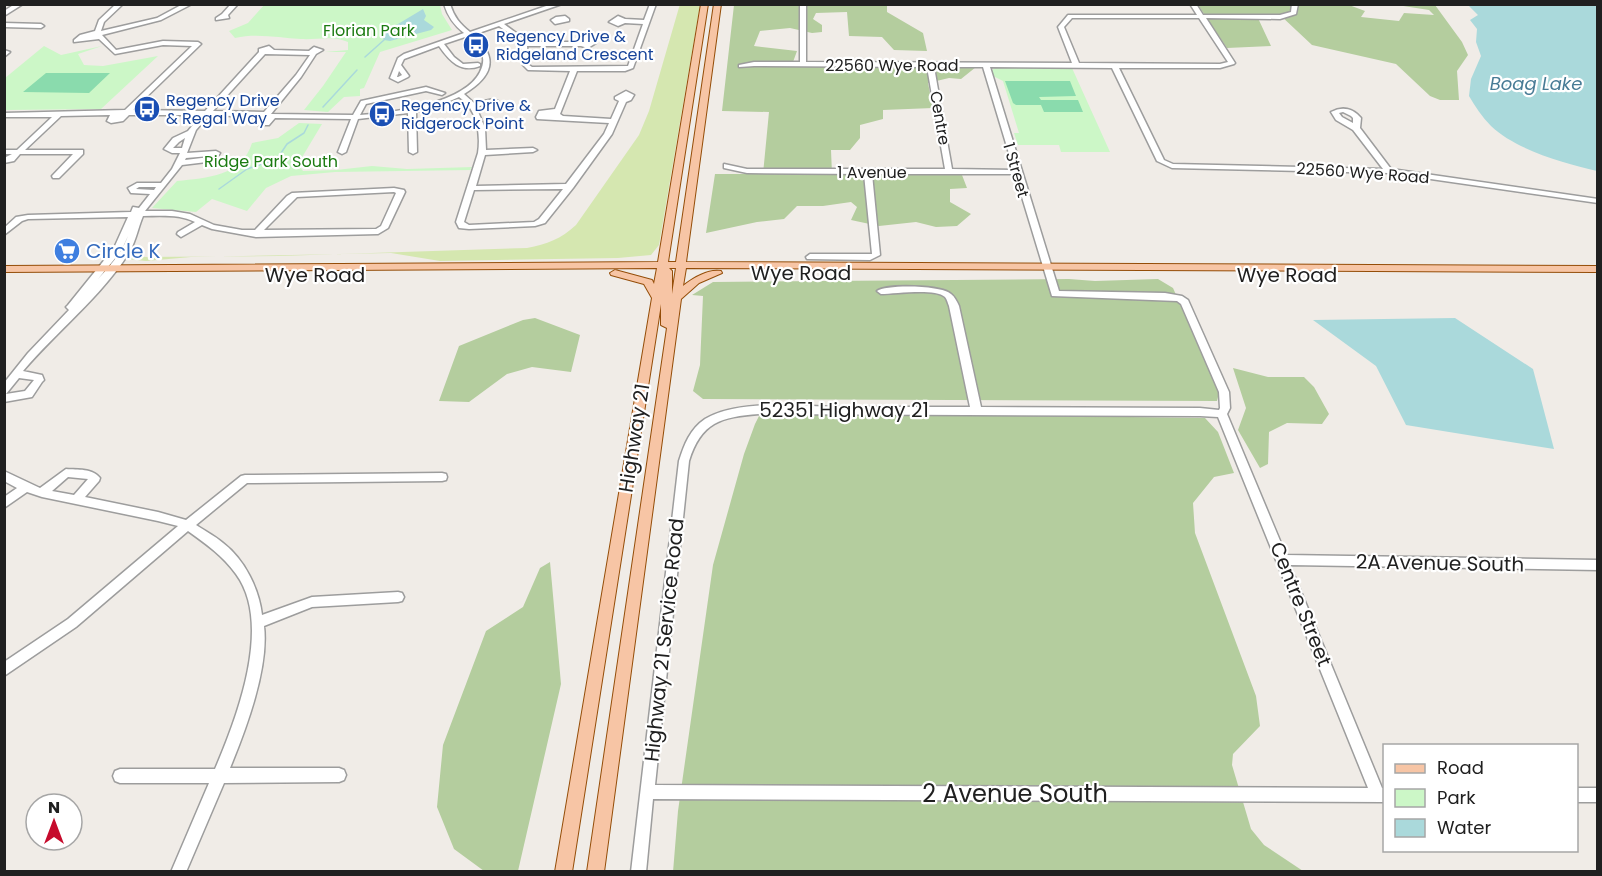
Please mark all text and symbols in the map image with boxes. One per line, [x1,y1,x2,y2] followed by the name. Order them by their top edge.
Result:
[323,19,416,42] park label: Florian Park
[496,25,654,66] place label: Regency Drive & Ridgeland Crescent
[461,30,491,60] bus stop icon: Regency Drive & Ridgeland Crescent
[825,54,959,77] street label: 22560 Wye Road
[1490,71,1582,96] water label: Boag Lake
[166,89,280,130] place label: Regency Drive & Regal Way
[924,89,956,147] street label: Centre
[132,94,162,124] bus stop icon: Regency Drive & Regal Way
[401,94,531,135] place label: Regency Drive & Ridgerock Point
[367,99,397,129] bus stop icon: Regency Drive & Ridgerock Point
[997,140,1035,200] street label: 1 Street
[204,150,338,173] park label: Ridge Park South
[1296,157,1430,189] street label: 22560 Wye Road
[837,161,907,184] street label: 1 Avenue
[52,236,82,266] supermarket icon: Circle K
[86,237,161,265] place label: Circle K
[751,259,851,287] street label: Wye Road
[265,261,365,289] street label: Wye Road
[1237,261,1337,289] street label: Wye Road
[612,382,656,494] street label: Highway 21
[759,396,929,424] street label: 52351 Highway 21
[637,517,691,763] street label: Highway 21 Service Road
[1263,538,1339,670] street label: Centre Street
[1356,548,1524,578] street label: 2A Avenue South
[1383,744,1578,852] legend
[1437,755,1484,780] text: Road
[922,777,1108,810] street label: 2 Avenue South
[1437,785,1476,810] text: Park
[24,792,84,852] north arrow
[48,796,60,819] text: N
[1437,815,1491,840] text: Water

